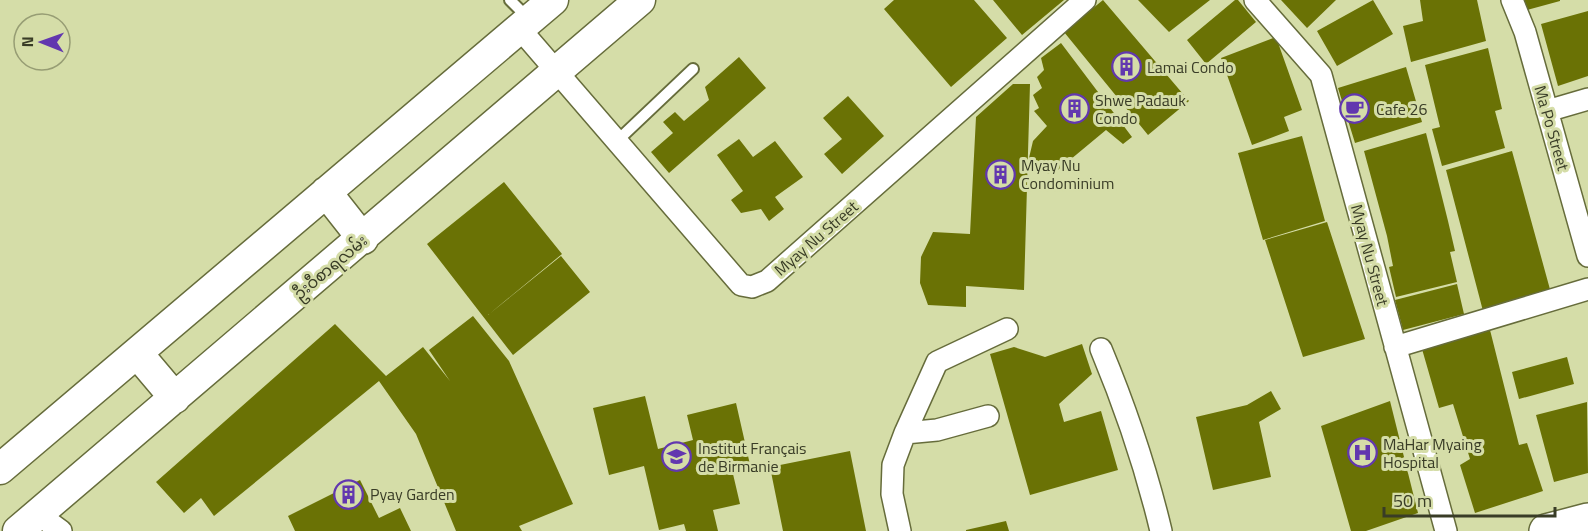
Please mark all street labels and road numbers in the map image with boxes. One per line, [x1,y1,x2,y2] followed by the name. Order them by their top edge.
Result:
[1528,83,1576,174] street label: Ma Po Street
[769,194,864,281] street label: Myay Nu Street
[1345,202,1395,309] street label: Myay Nu Street
[288,229,374,307] street label: ဦးဝီစာရလမ်း

